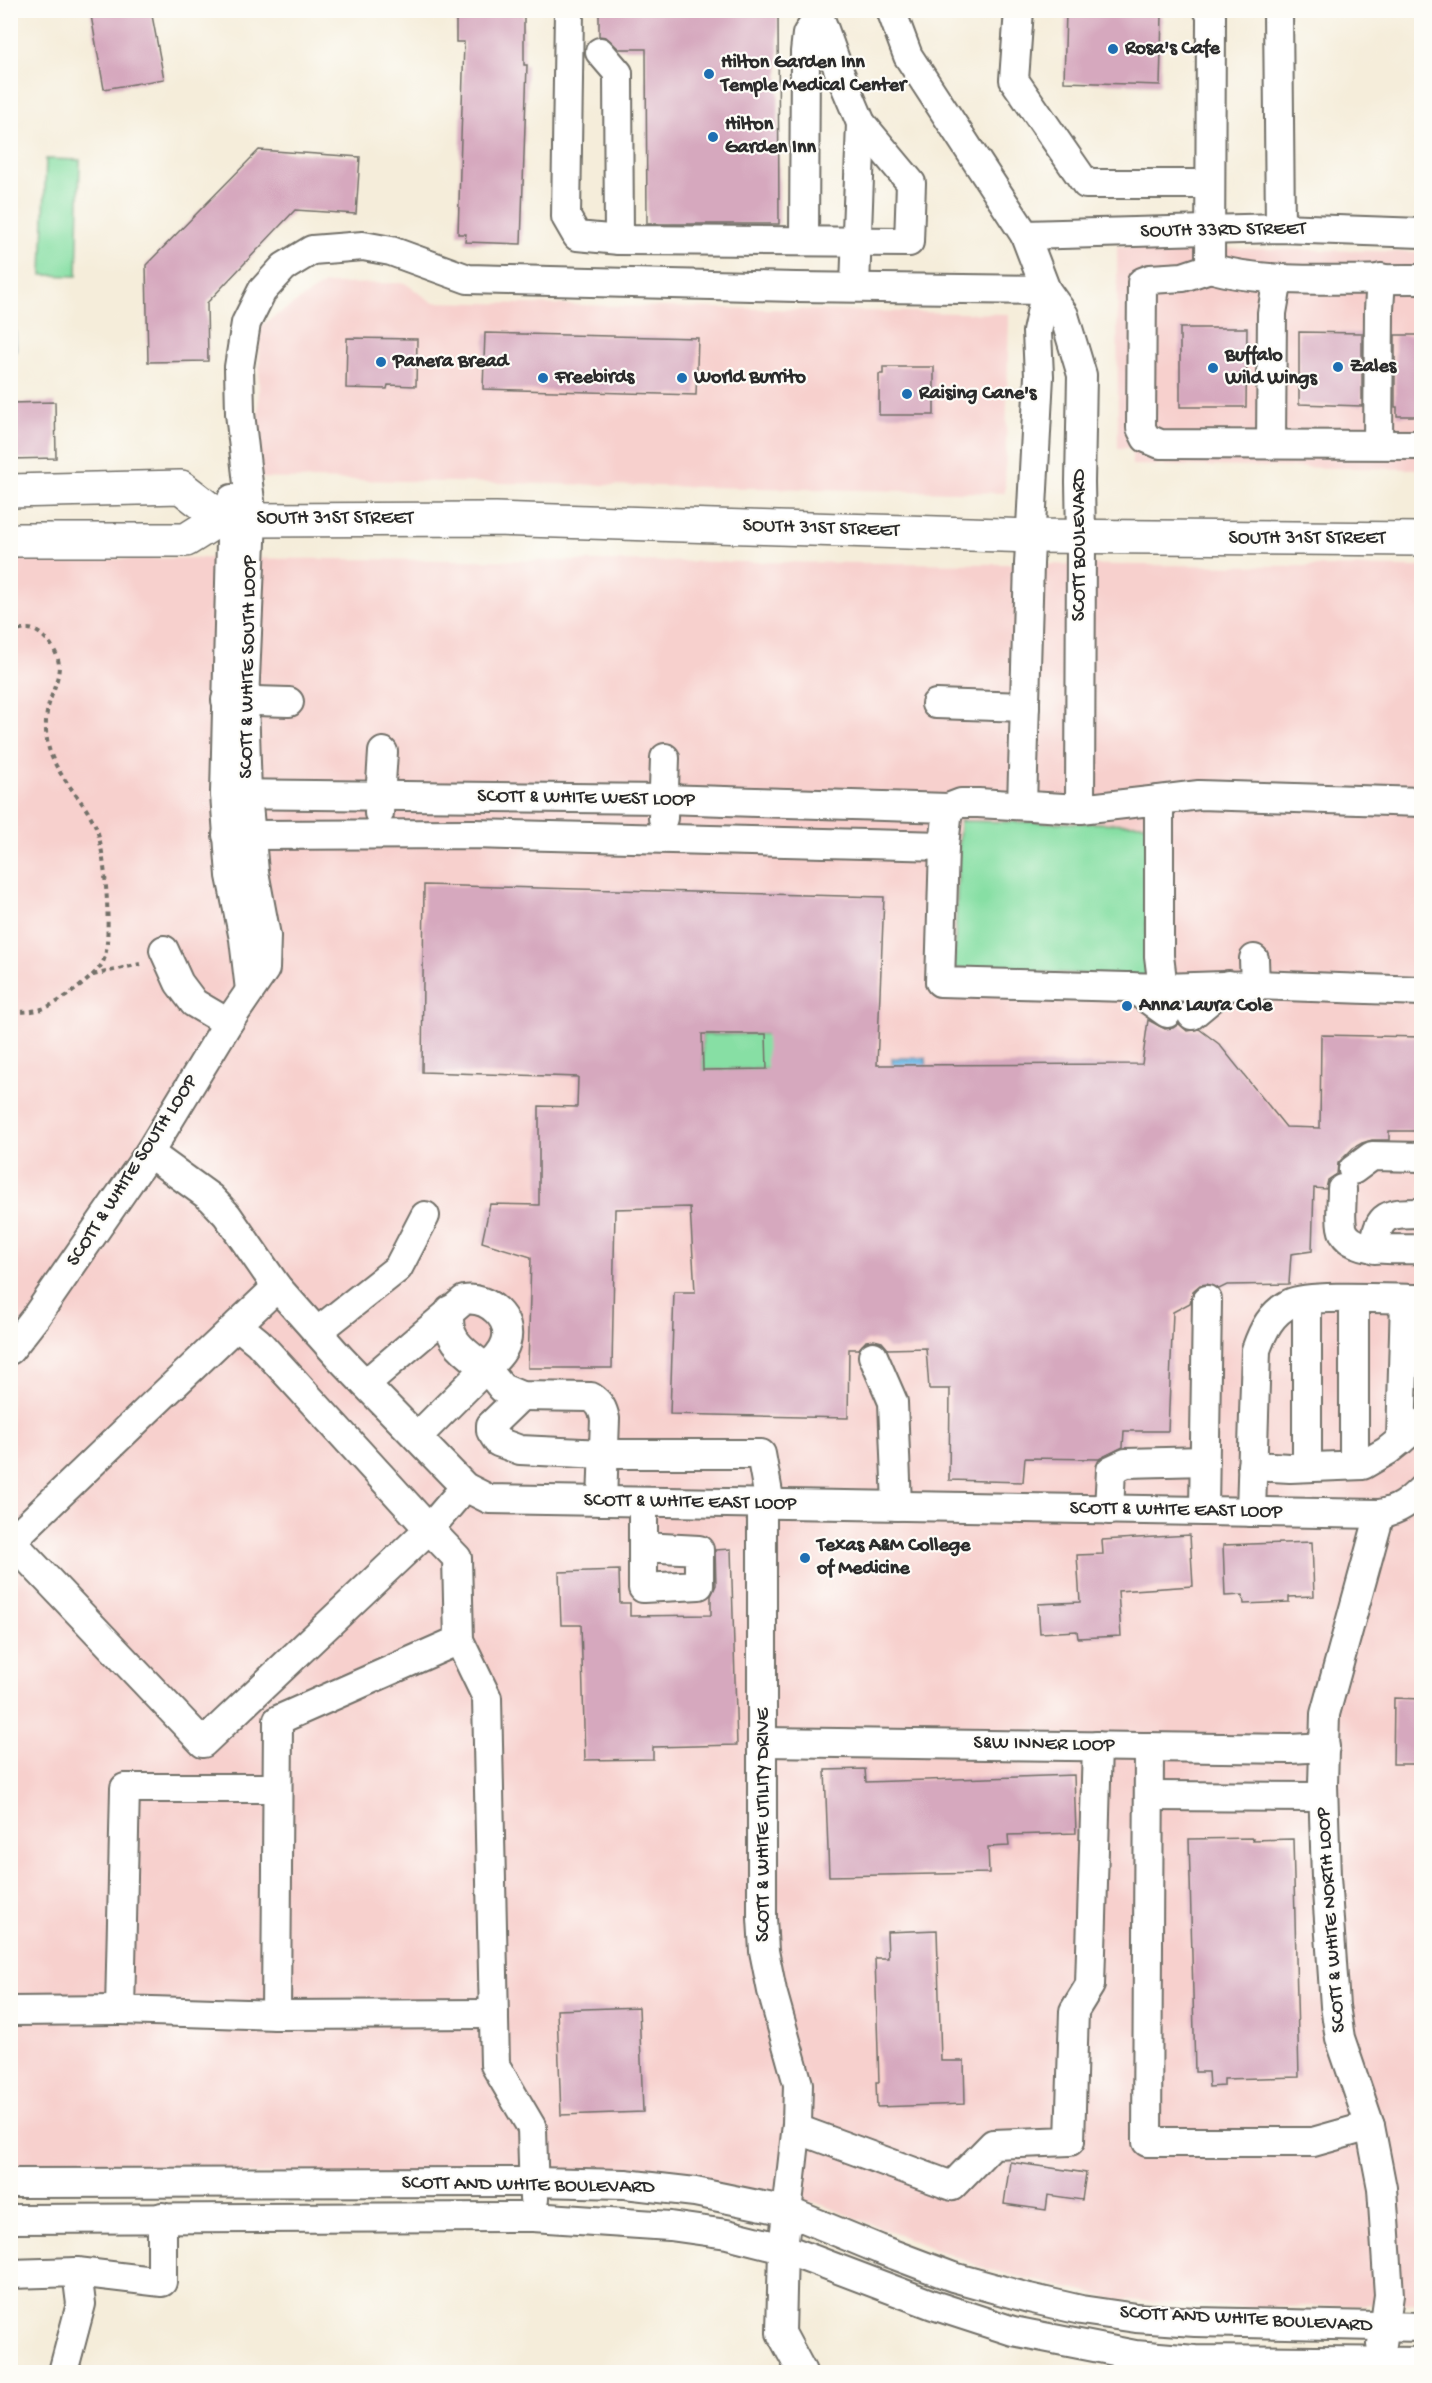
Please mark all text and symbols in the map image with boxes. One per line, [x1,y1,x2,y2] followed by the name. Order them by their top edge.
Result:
[1124,38,1221,61] place label: Rosa's Cafe
[1106,42,1120,56] marker: Rosa's Cafe
[719,52,908,98] place label: Hilton Garden Inn Temple Medical Center
[702,67,716,81] marker: Hilton Garden Inn Temple Medical Center
[725,114,816,160] place label: Hilton Garden Inn
[706,130,720,144] marker: Hilton Garden Inn
[1140,218,1307,244] street label: SOUTH 33RD STREET
[1224,345,1318,391] place label: Buffalo Wild Wings
[392,351,511,374] place label: Panera Bread
[374,355,388,369] marker: Panera Bread
[1350,356,1398,379] place label: Zales
[1331,360,1345,374] marker: Zales
[1206,361,1220,375] marker: Buffalo Wild Wings
[554,367,636,390] place label: Freebirds
[693,367,807,390] place label: World Burrito
[536,371,550,385] marker: Freebirds
[675,371,689,385] marker: World Burrito
[918,383,1038,406] place label: Raising Cane's
[900,387,914,401] marker: Raising Cane's
[1069,468,1092,621] street label: SCOTT BOULEVARD
[257,508,415,531] street label: SOUTH 31ST STREET
[742,515,901,543] street label: SOUTH 31ST STREET
[1229,528,1387,551] street label: SOUTH 31ST STREET
[236,554,262,779] street label: SCOTT & WHITE SOUTH LOOP
[477,786,696,812] street label: SCOTT & WHITE WEST LOOP
[1138,995,1273,1018] place label: Anna Laura Cole
[1120,999,1134,1013] marker: Anna Laura Cole
[62,1070,204,1271] street label: SCOTT & WHITE SOUTH LOOP
[583,1490,798,1516] street label: SCOTT & WHITE EAST LOOP
[1069,1498,1284,1524] street label: SCOTT & WHITE EAST LOOP
[815,1535,971,1581] place label: Texas A&M College of Medicine
[798,1551,812,1565] marker: Texas A&M College of Medicine
[753,1706,776,1942] street label: SCOTT & WHITE UTILITY DRIVE
[973,1732,1116,1758] street label: S&W INNER LOOP
[1313,1805,1351,2034] street label: SCOTT & WHITE NORTH LOOP
[401,2172,656,2200] street label: SCOTT AND WHITE BOULEVARD
[1119,2302,1374,2338] street label: SCOTT AND WHITE BOULEVARD

